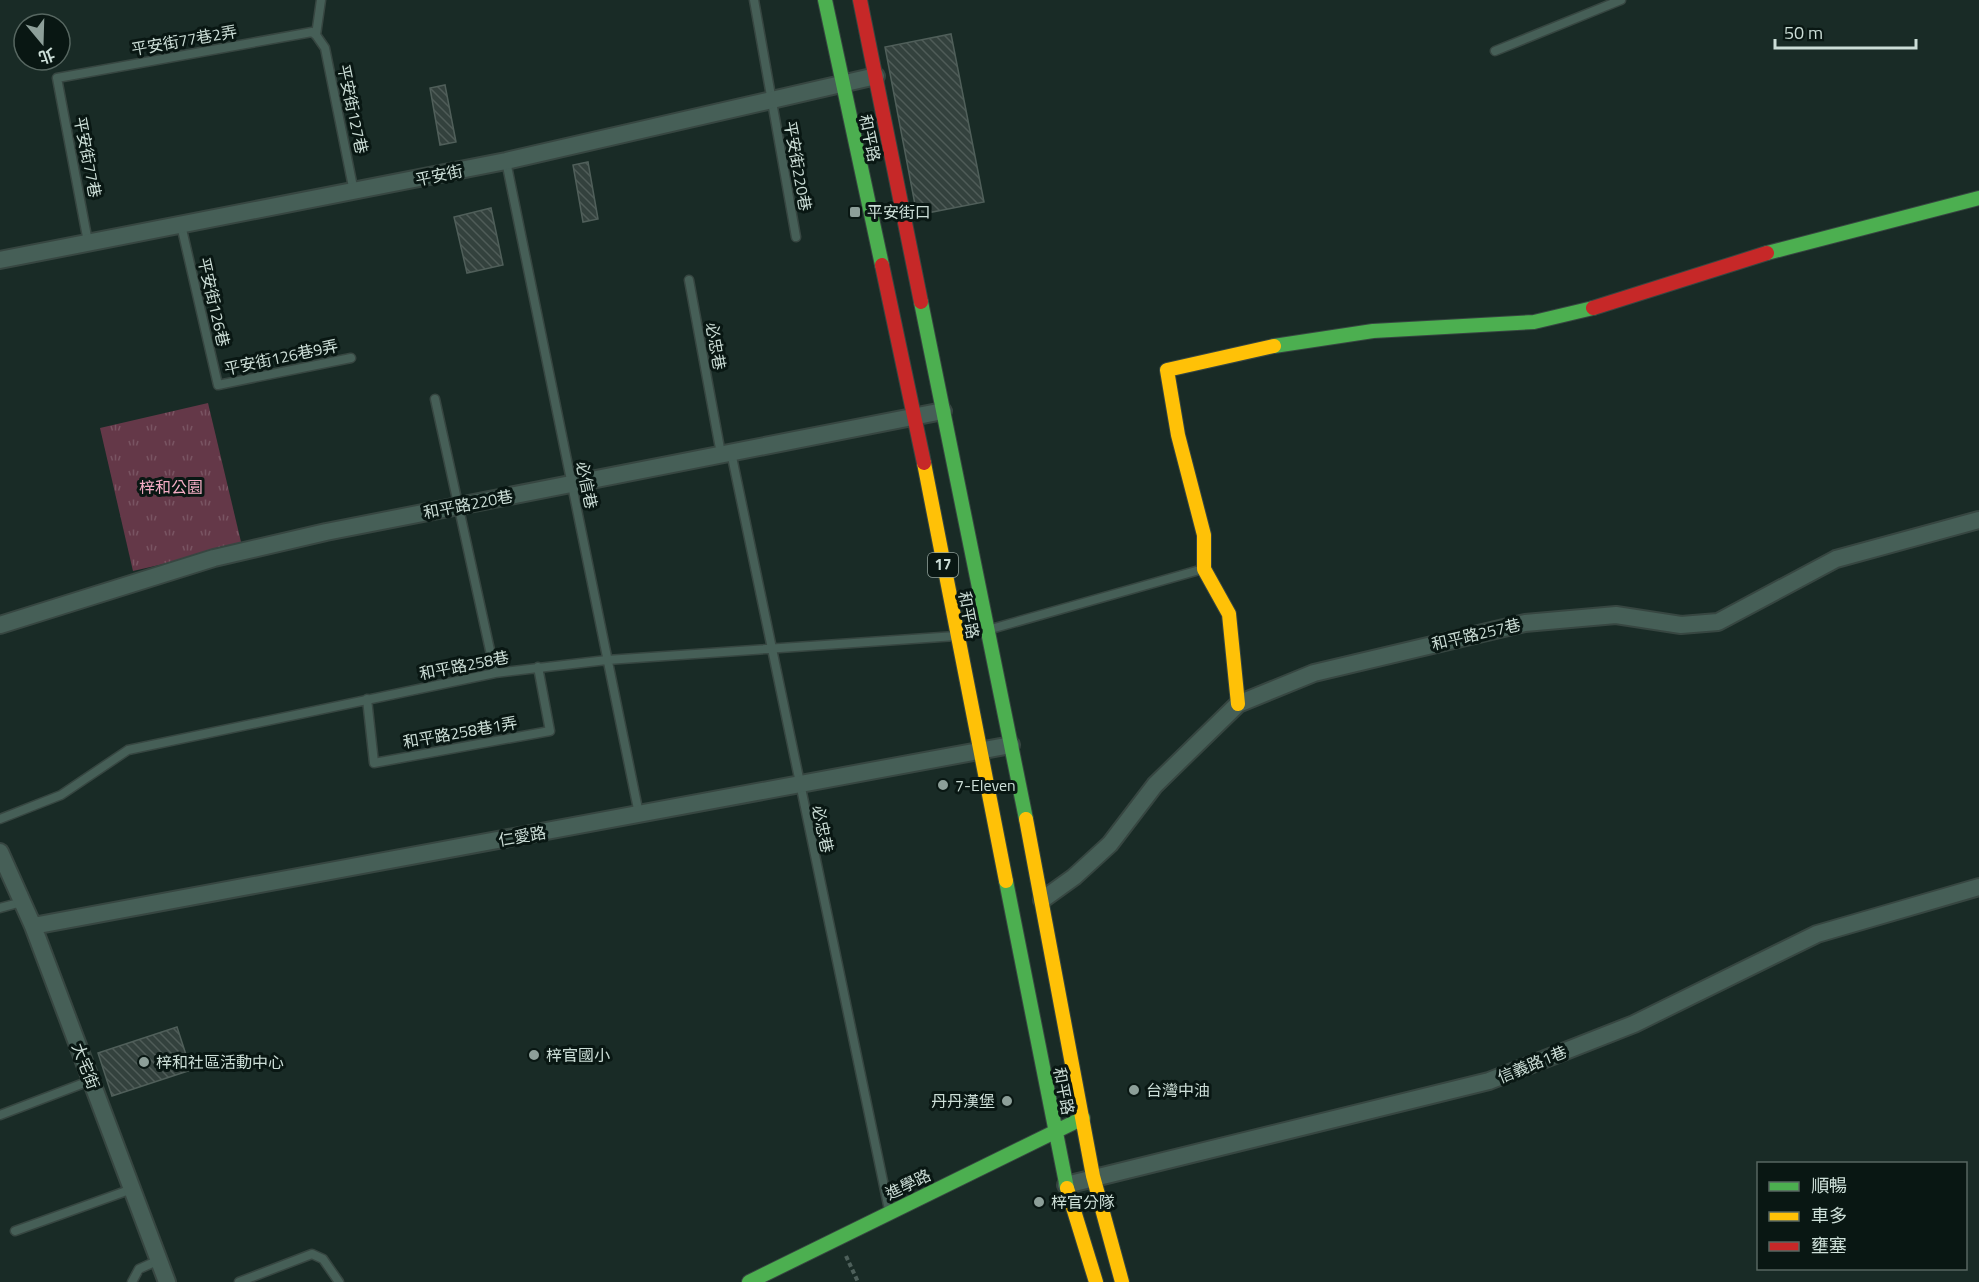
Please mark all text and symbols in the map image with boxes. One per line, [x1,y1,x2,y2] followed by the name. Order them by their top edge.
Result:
[12,12,72,72] north arrow
[1775,12,1916,50] scale bar
[129,19,239,61] street label: 平安街77巷2弄
[1784,19,1823,46] text: 50 m
[35,42,58,70] text: 北
[332,62,374,156] street label: 平安街127巷
[853,112,887,164] street label: 和平路
[68,115,108,199] street label: 平安街77巷
[778,119,818,213] street label: 平安街220巷
[413,158,465,192] street label: 平安街
[867,200,931,224] place label: 平安街口
[848,205,862,219] marker: 平安街口
[192,255,236,349] street label: 平安街126巷
[700,320,732,372] street label: 必忠巷
[222,333,340,381] street label: 平安街126巷9弄
[570,459,604,511] street label: 必信巷
[139,475,203,499] park label: 梓和公園
[421,484,515,524] street label: 和平路220巷
[928,553,958,577] road number: 17
[953,589,985,641] street label: 和平路
[1429,612,1523,656] street label: 和平路257巷
[417,645,511,685] street label: 和平路258巷
[401,710,519,754] street label: 和平路258巷1弄
[955,773,1016,797] place label: 7-Eleven
[936,778,950,792] marker: 7-Eleven
[806,803,840,855] street label: 必忠巷
[496,820,548,852] street label: 仁愛路
[66,1039,106,1093] street label: 大宅街
[1494,1039,1570,1089] street label: 信義路1巷
[546,1043,610,1067] place label: 梓官國小
[527,1048,541,1062] marker: 梓官國小
[156,1050,284,1074] place label: 梓和社區活動中心
[137,1055,151,1069] marker: 梓和社區活動中心
[1048,1065,1080,1117] street label: 和平路
[1146,1078,1210,1102] place label: 台灣中油
[1127,1083,1141,1097] marker: 台灣中油
[931,1089,995,1113] place label: 丹丹漢堡
[1000,1094,1014,1108] marker: 丹丹漢堡
[1757,1162,1967,1270] legend
[881,1163,935,1205] street label: 進學路
[1811,1172,1847,1199] text: 順暢
[1051,1190,1115,1214] place label: 梓官分隊
[1032,1195,1046,1209] marker: 梓官分隊
[1811,1202,1847,1229] text: 車多
[1811,1232,1847,1259] text: 壅塞

